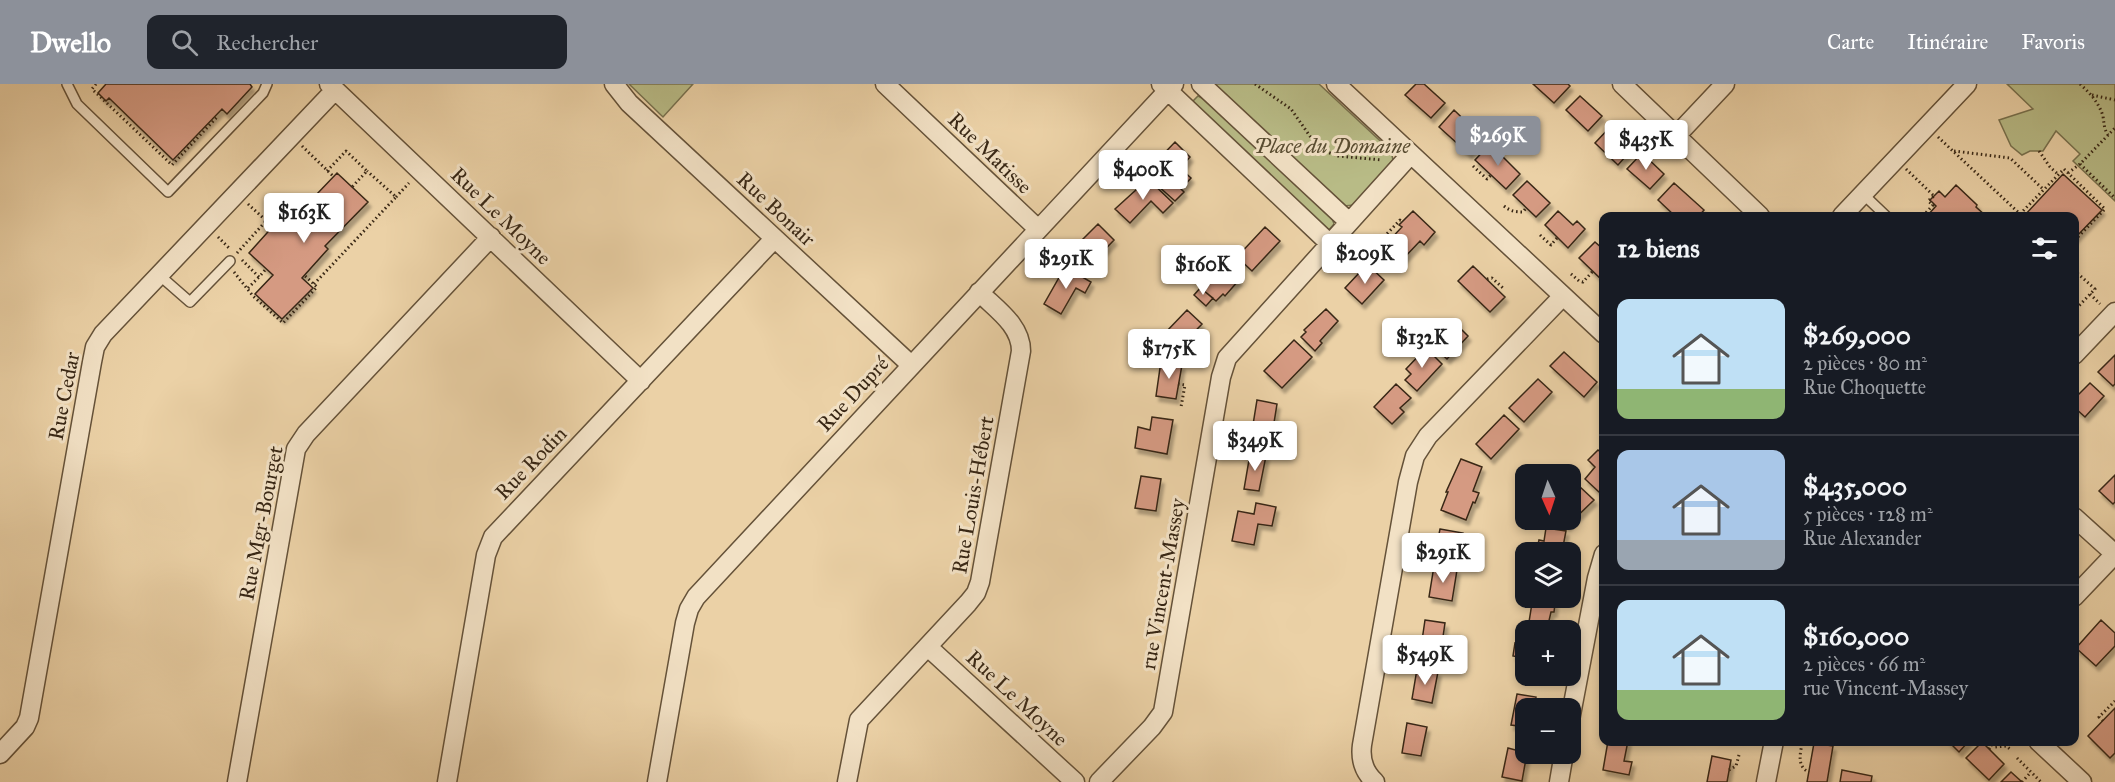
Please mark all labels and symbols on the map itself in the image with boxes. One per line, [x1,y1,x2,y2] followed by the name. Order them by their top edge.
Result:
[943,107,1038,200] street label: Rue Matisse
[1456,116,1540,167] pin: $269K
[1604,120,1688,171] pin: $435K
[1254,133,1411,159] park label: Place du Domaine
[1101,150,1185,201] pin: $400K
[445,162,557,271] street label: Rue Le Moyne
[731,166,821,252] street label: Rue Bonair
[262,193,346,244] pin: $163K
[1323,234,1407,285] pin: $209K
[1024,239,1108,290] pin: $291K
[1161,245,1245,296] pin: $160K
[1380,318,1464,369] pin: $132K
[1127,329,1211,380] pin: $175K
[43,350,85,442] street label: Rue Cedar
[812,351,895,437] street label: Rue Dupré
[946,414,1000,576] street label: Rue Louis-Hébert
[490,421,572,505] street label: Rue Rodin
[1213,421,1297,472] pin: $349K
[233,443,289,602] street label: Rue Mgr-Bourget
[1515,464,1581,530] north arrow
[1135,495,1191,672] street label: rue Vincent-Massey
[1401,533,1485,584] pin: $291K
[1383,635,1467,686] pin: $549K
[961,644,1073,752] street label: Rue Le Moyne

